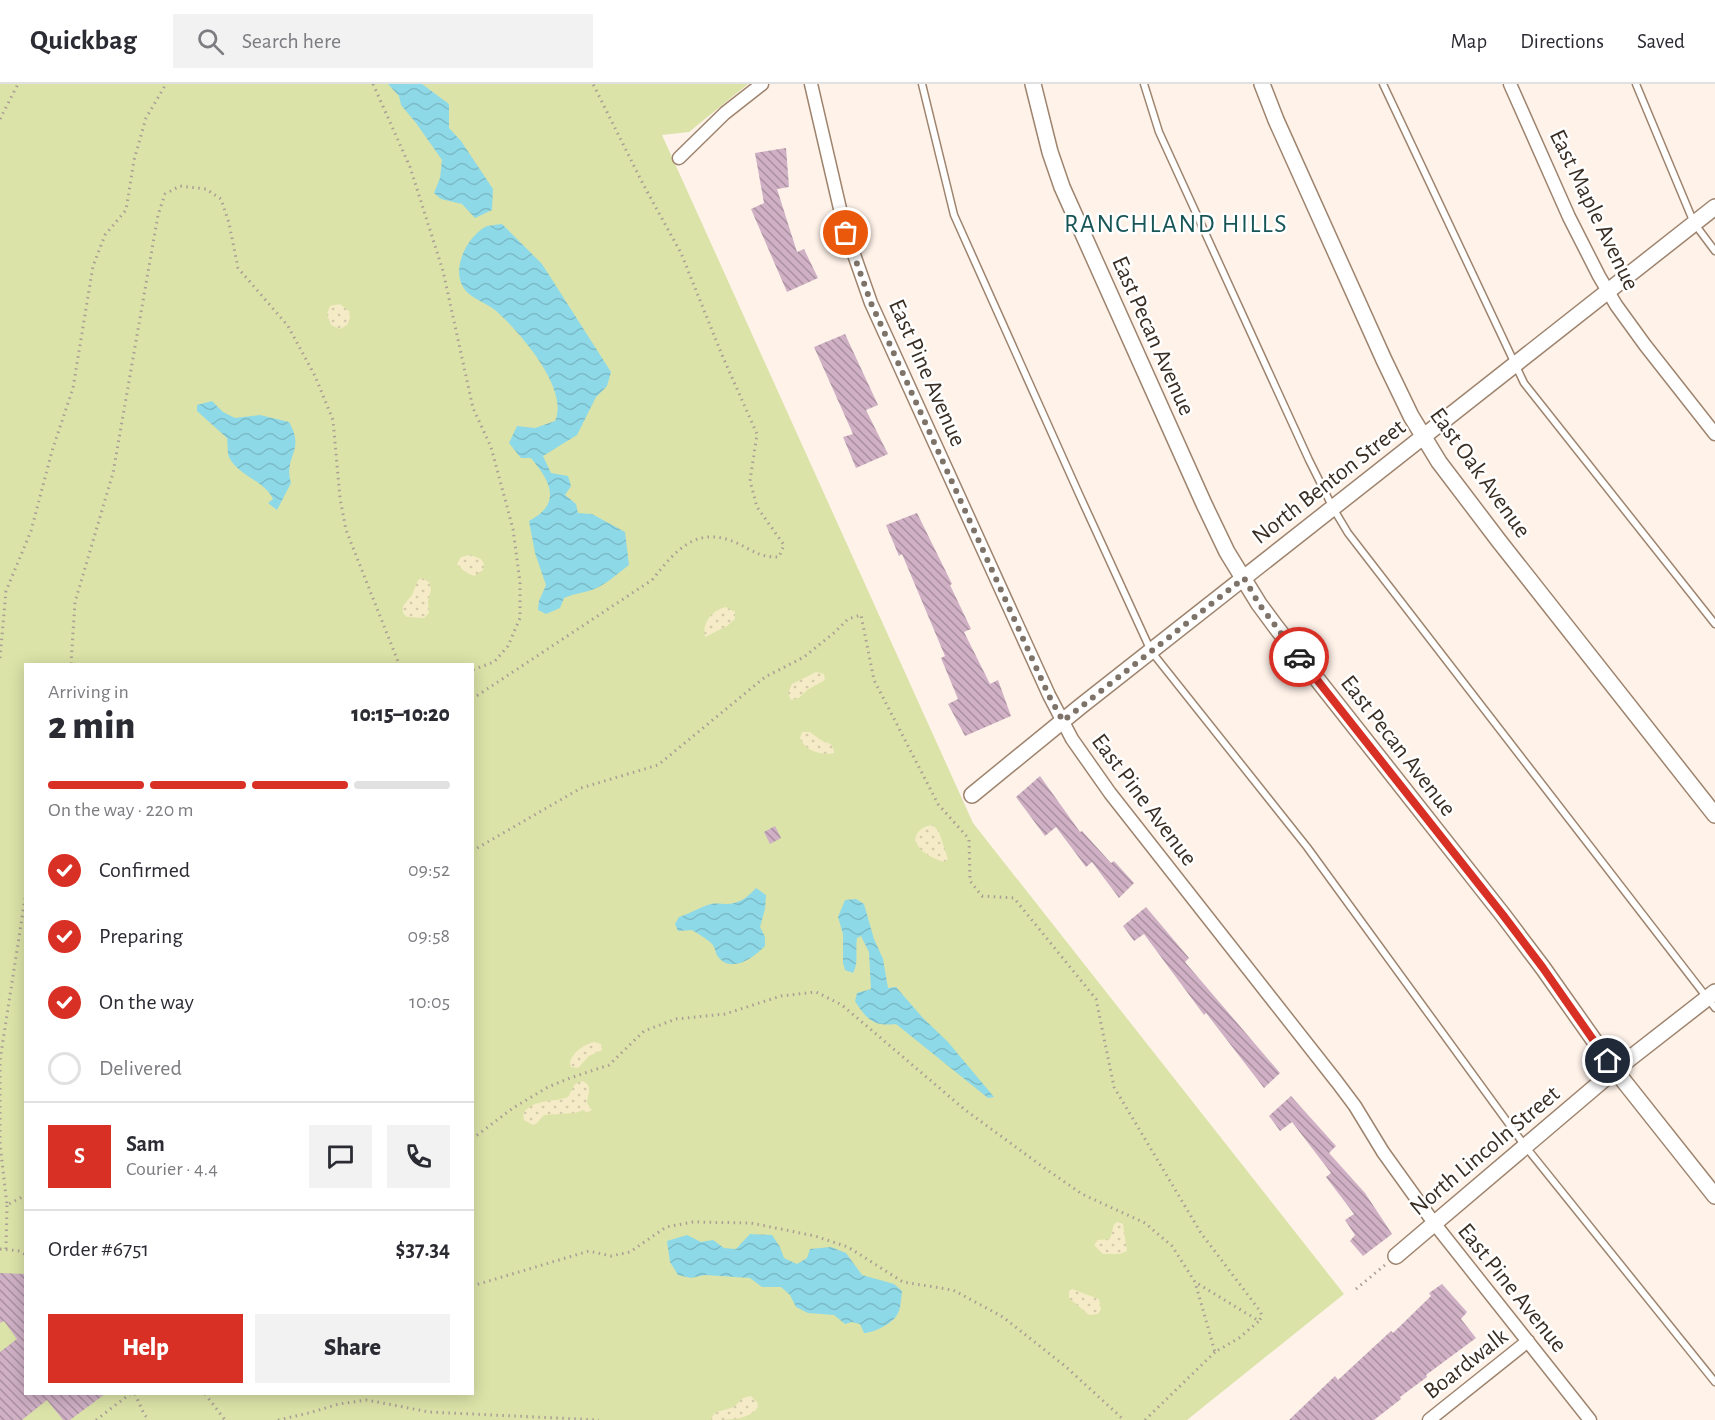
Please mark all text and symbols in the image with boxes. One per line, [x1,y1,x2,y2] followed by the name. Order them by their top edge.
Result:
[173,14,593,68] search box
[194,25,227,58] icon: search
[30,27,137,55] text: Quickbag
[242,30,341,52] text: Search here
[1451,31,1487,52] text: Map
[1520,31,1604,52] text: Directions
[1637,31,1685,52] text: Saved
[1545,126,1643,294] street label: East Maple Avenue
[820,207,871,258] pin
[1064,211,1288,237] district label: RANCHLAND HILLS
[829,216,862,249] icon: bag
[1107,253,1199,419] street label: East Pecan Avenue
[884,296,970,450] street label: East Pine Avenue
[1425,404,1535,542] street label: East Oak Avenue
[1248,415,1410,549] street label: North Benton Street
[1269,627,1329,687] courier
[1283,641,1316,674] icon: car
[1336,671,1460,821] street label: East Pecan Avenue
[48,682,129,702] text: Arriving in
[351,703,450,725] text: 10:15–10:20
[48,707,135,746] text: 2 min
[1087,730,1201,870] street label: East Pine Avenue
[48,800,194,820] text: On the way · 220 m
[48,854,81,887] icon: check
[99,859,190,881] text: Confirmed
[408,860,450,880] text: 09:52
[48,920,81,953] icon: check
[99,925,183,947] text: Preparing
[408,926,450,946] text: 09:58
[48,986,81,1019] icon: check
[99,991,194,1013] text: On the way
[409,992,450,1012] text: 10:05
[1582,1035,1633,1086] pin
[1591,1044,1624,1077] icon: home
[99,1057,182,1079] text: Delivered
[1406,1081,1565,1220] street label: North Lincoln Street
[309,1125,372,1188] button: chat
[387,1125,450,1188] button: phone
[126,1133,165,1155] text: Sam
[74,1145,85,1167] text: S
[126,1159,218,1179] text: Courier · 4.4
[1453,1219,1571,1357] street label: East Pine Avenue
[48,1238,149,1260] text: Order #6751
[396,1238,450,1260] text: $37.34
[48,1314,243,1383] button: Help
[255,1314,450,1383] button: Share
[1420,1324,1513,1404] street label: Boardwalk

